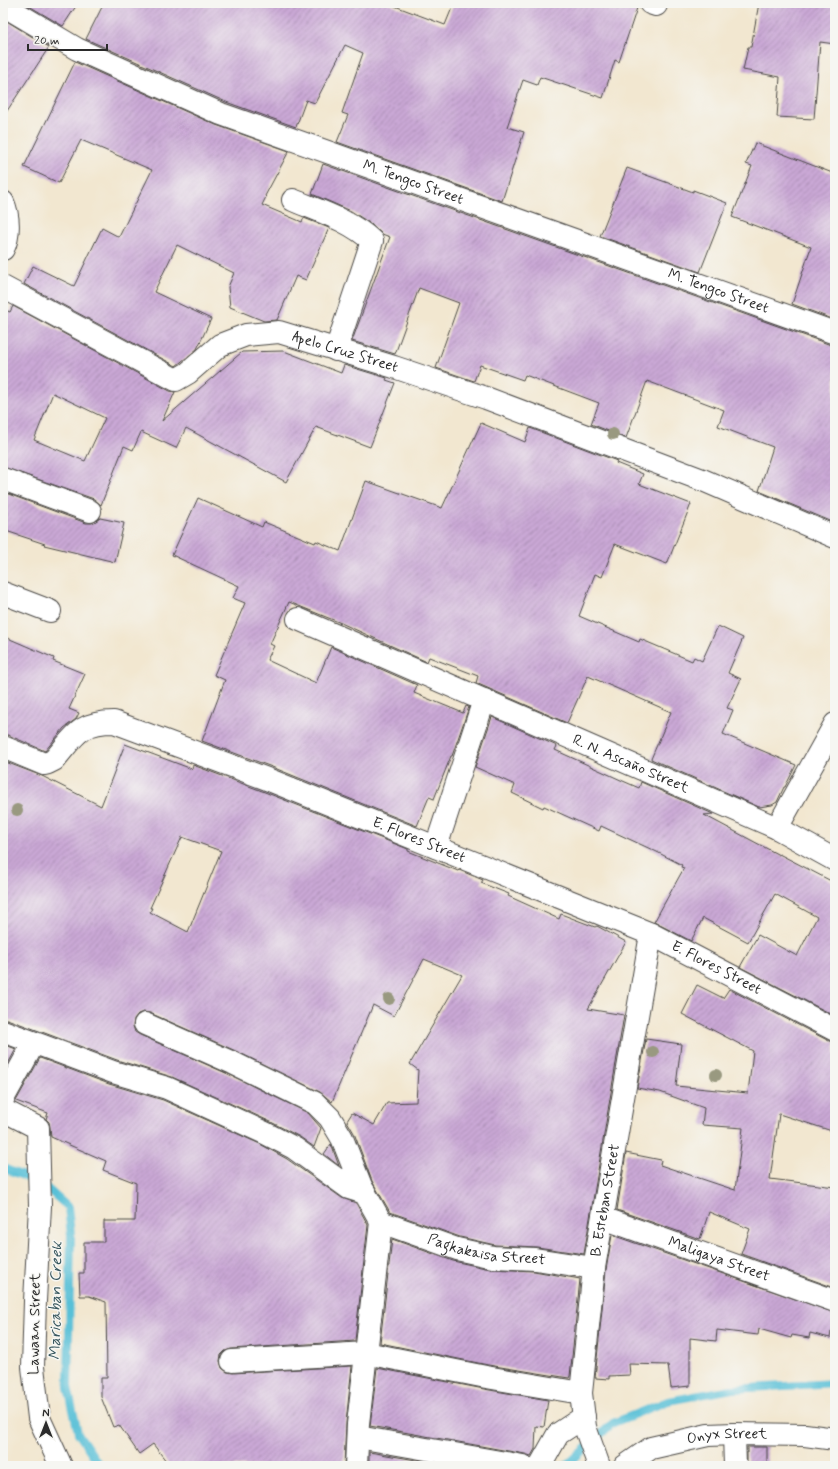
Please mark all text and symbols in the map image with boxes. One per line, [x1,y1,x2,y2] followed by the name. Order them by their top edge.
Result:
[28,26,107,52] scale bar
[34,33,60,49] text: 20 m
[360,155,467,210] street label: M. Tengco Street
[665,264,772,319] street label: M. Tengco Street
[290,327,401,378] street label: Apelo Cruz Street
[569,730,692,798] street label: R. N. Ascaño Street
[369,812,469,868] street label: E. Flores Street
[668,936,765,1000] street label: E. Flores Street
[586,1142,625,1258] street label: B. Esteban Street
[425,1229,547,1270] street label: Pagkakaisa Street
[665,1232,772,1287] street label: Maligaya Street
[44,1241,68,1360] water label: Maricaban Creek
[24,1273,46,1375] street label: Lawaan Street
[26,1403,66,1443] north arrow
[42,1407,50,1421] text: N
[685,1424,768,1450] street label: Onyx Street

